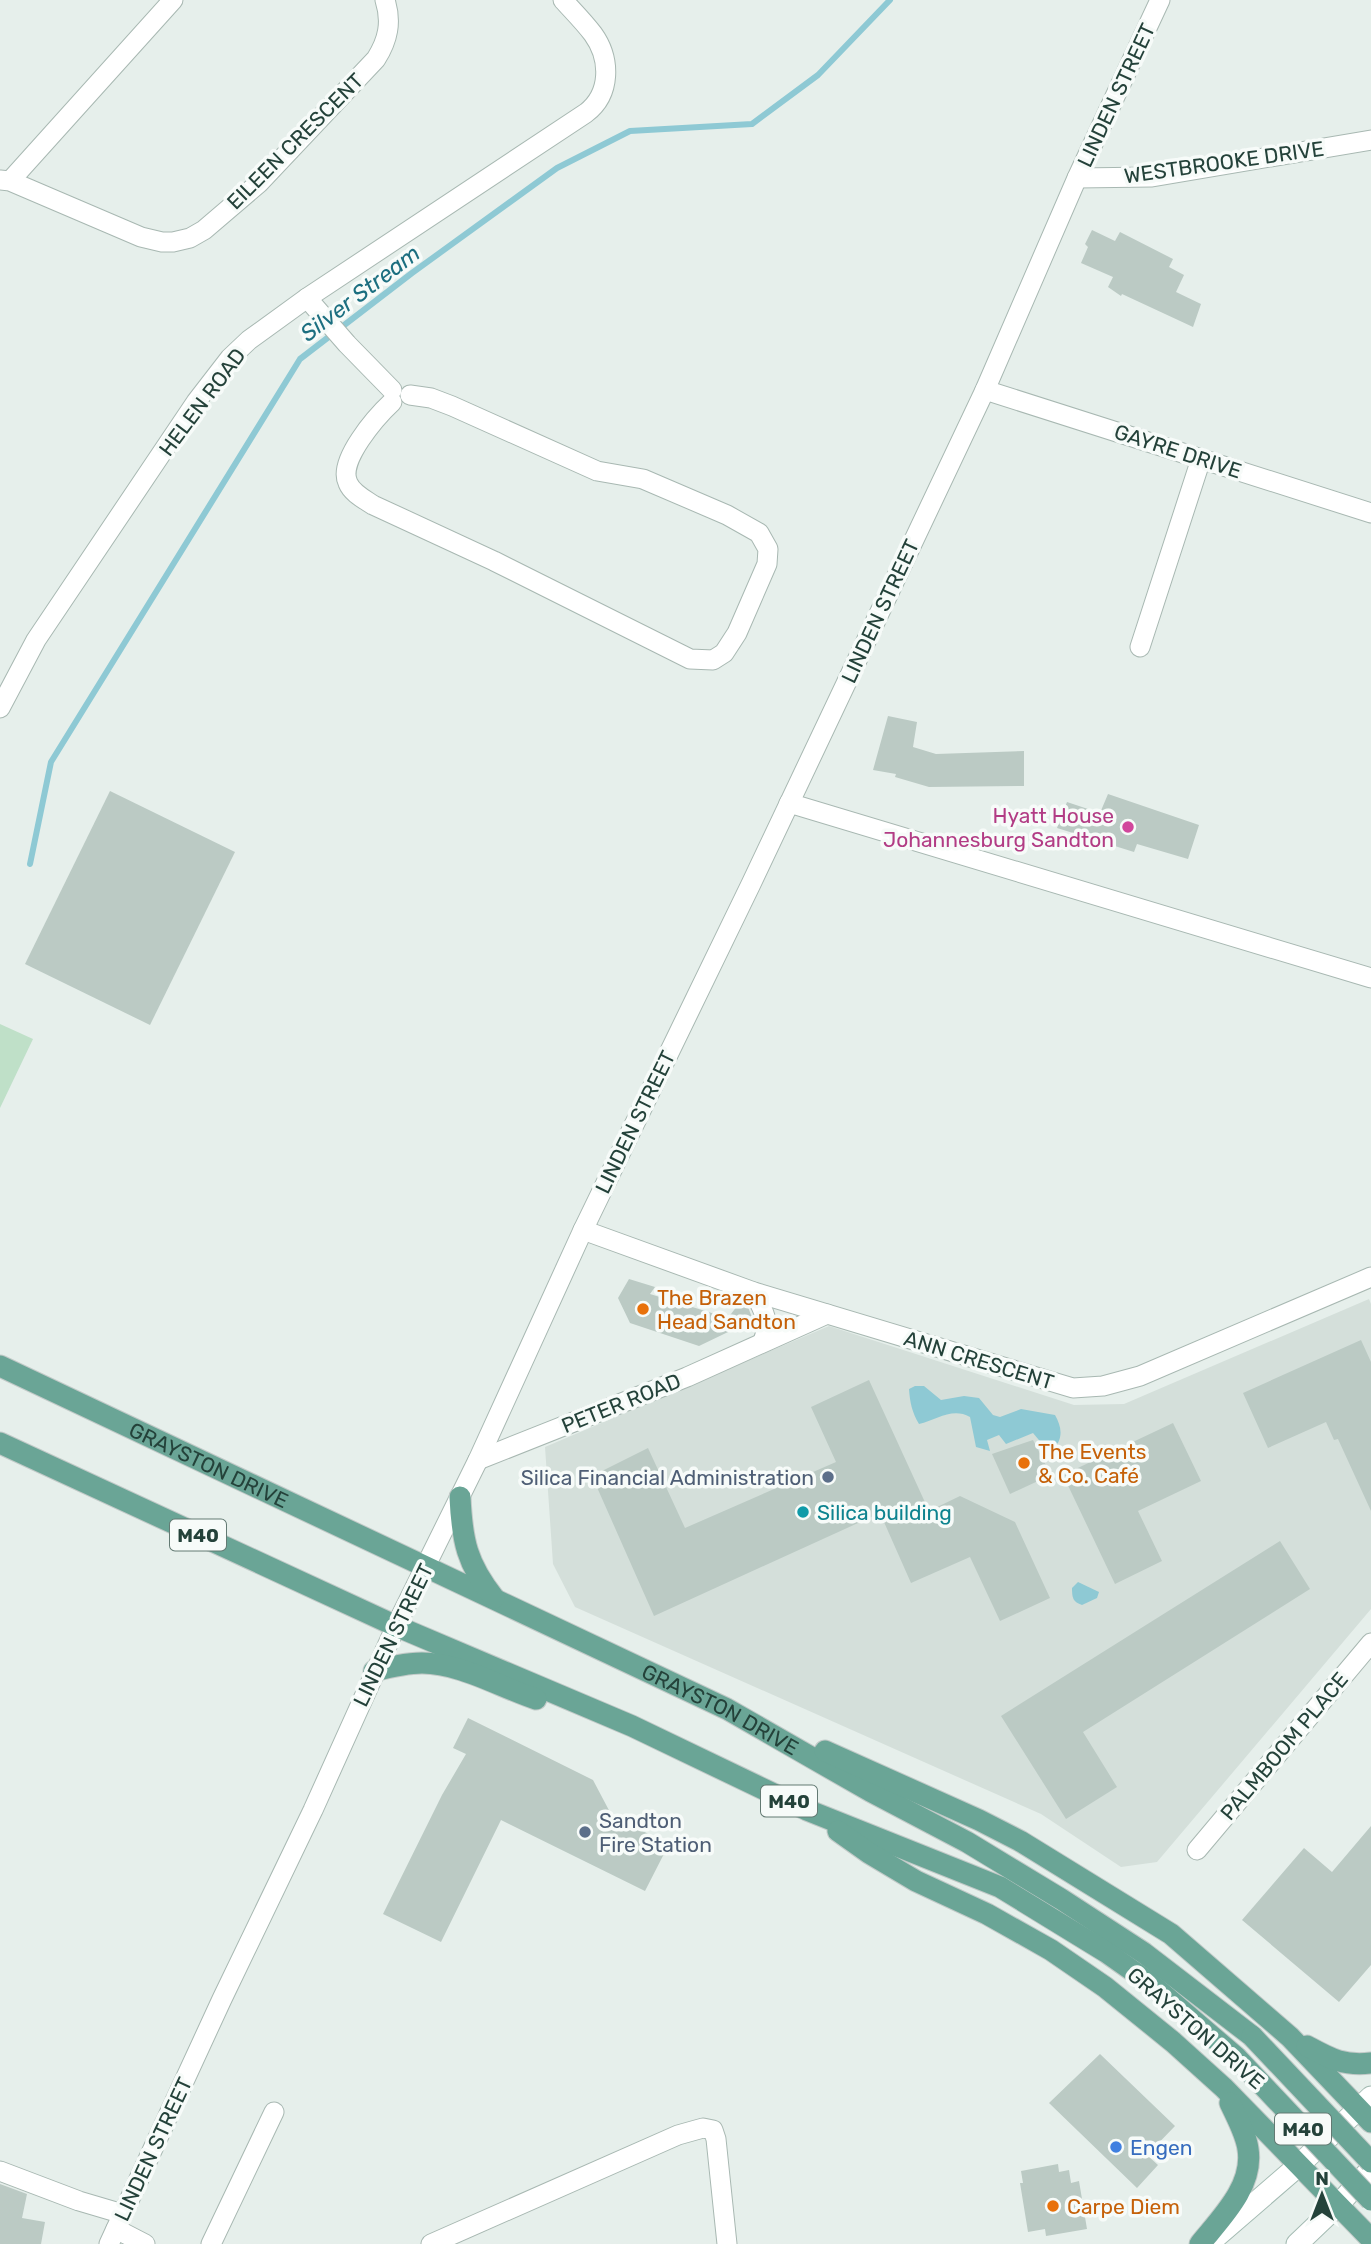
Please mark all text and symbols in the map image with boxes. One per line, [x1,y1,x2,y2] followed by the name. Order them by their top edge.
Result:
[1072,19,1160,171] street label: LINDEN STREET
[222,68,368,214] street label: EILEEN CRESCENT
[1122,136,1326,188] street label: WESTBROOKE DRIVE
[294,239,426,347] water label: Silver Stream
[153,343,251,461] street label: HELEN ROAD
[1111,419,1245,483] street label: GAYRE DRIVE
[836,535,924,687] street label: LINDEN STREET
[883,803,1114,852] place label: Hyatt House Johannesburg Sandton
[1120,819,1136,835] marker: Hyatt House Johannesburg Sandton
[590,1047,680,1197] street label: LINDEN STREET
[657,1285,796,1334] place label: The Brazen Head Sandton
[635,1301,651,1317] marker: The Brazen Head Sandton
[901,1325,1057,1395] street label: ANN CRESCENT
[558,1368,684,1438] street label: PETER ROAD
[125,1416,292,1513] street label: GRAYSTON DRIVE
[1038,1439,1146,1488] place label: The Events & Co. Café
[1016,1455,1032,1471] marker: The Events & Co. Café
[521,1465,814,1490] place label: Silica Financial Administration
[820,1469,836,1485] marker: Silica Financial Administration
[817,1500,952,1525] place label: Silica building
[795,1504,811,1520] marker: Silica building
[170,1520,226,1550] road number: M40
[348,1560,438,1710] street label: LINDEN STREET
[638,1658,803,1760] street label: GRAYSTON DRIVE
[1215,1667,1353,1825] street label: PALMBOOM PLACE
[761,1786,817,1816] road number: M40
[599,1808,712,1857] place label: Sandton Fire Station
[577,1824,593,1840] marker: Sandton Fire Station
[1123,1962,1269,2094] street label: GRAYSTON DRIVE
[109,2073,197,2225] street label: LINDEN STREET
[1275,2114,1331,2144] road number: M40
[1130,2135,1192,2160] place label: Engen
[1108,2139,1124,2155] marker: Engen
[1287,2160,1357,2230] north arrow
[1315,2167,1329,2190] text: N
[1067,2194,1180,2219] place label: Carpe Diem
[1045,2198,1061,2214] marker: Carpe Diem

